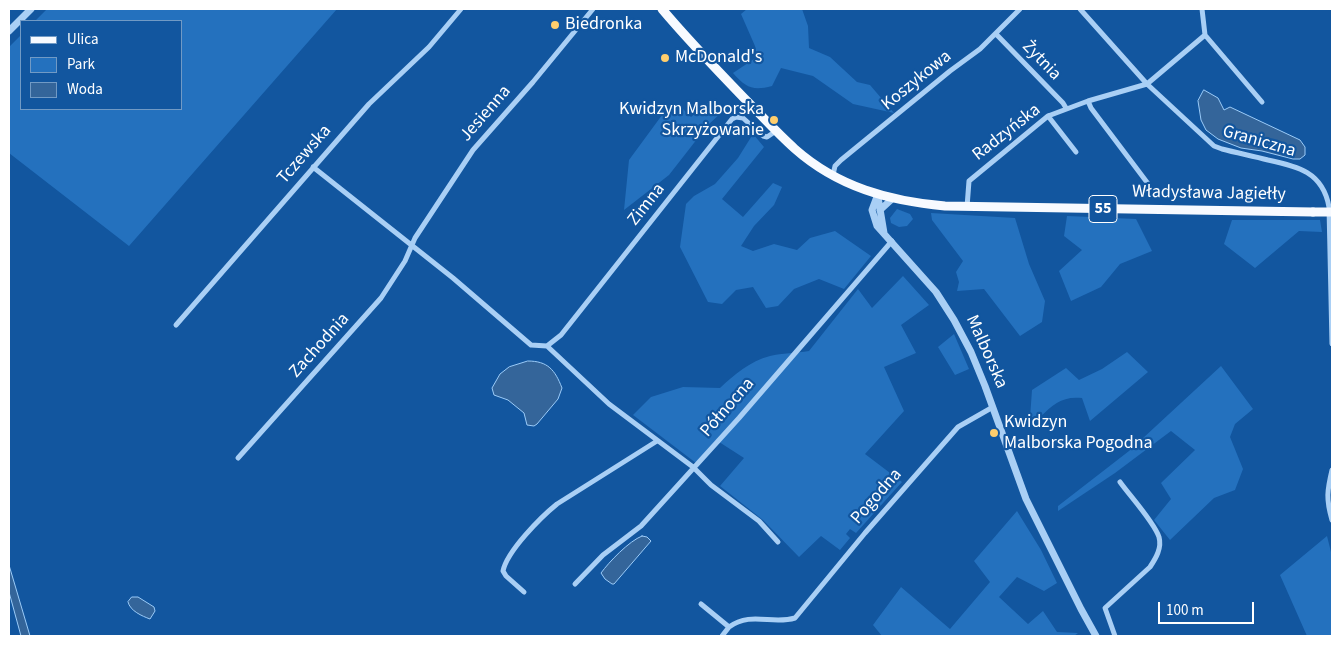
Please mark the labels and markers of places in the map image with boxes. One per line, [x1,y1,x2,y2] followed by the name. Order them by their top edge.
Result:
[565,14,642,36] place label: Biedronka
[549,19,561,31] marker: Biedronka
[675,47,762,69] place label: McDonald's
[659,52,671,64] marker: McDonald's
[619,99,764,142] place label: Kwidzyn Malborska Skrzyżowanie
[768,114,780,126] marker: Kwidzyn Malborska Skrzyżowanie
[1004,412,1153,454] place label: Kwidzyn Malborska Pogodna
[988,427,1000,439] marker: Kwidzyn Malborska Pogodna

